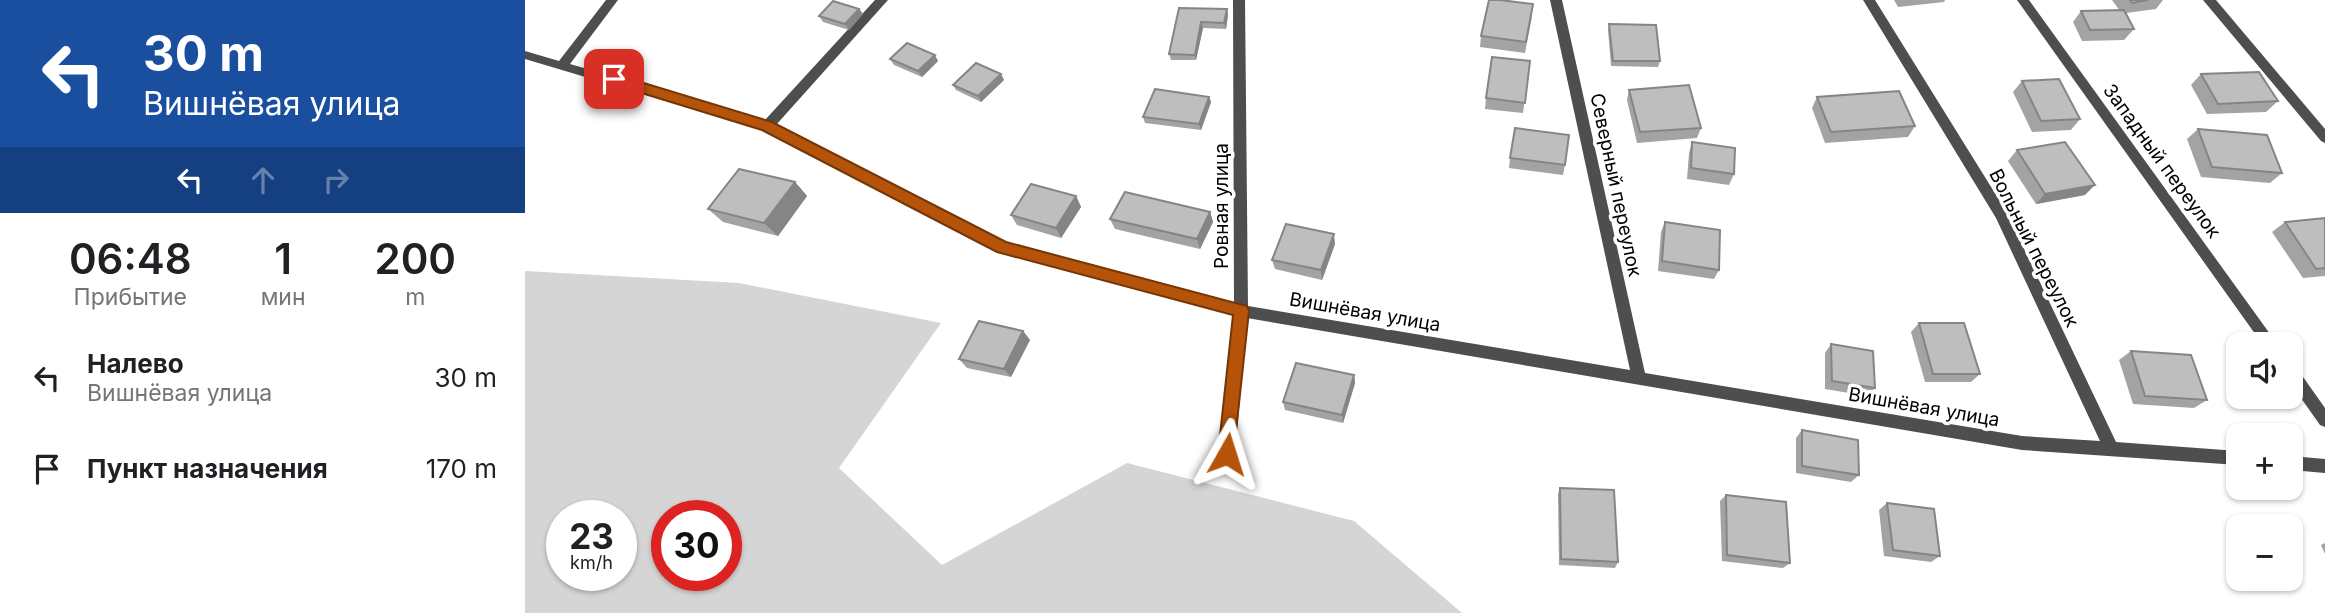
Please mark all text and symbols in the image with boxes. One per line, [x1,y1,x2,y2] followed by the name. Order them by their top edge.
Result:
[143,24,264,83] text: 30 m
[28,28,119,119] icon: left
[584,49,644,109] pin
[595,60,633,98] icon: arrive
[2098,79,2226,243] street label: Западный переулок
[143,84,400,123] text: Вишнёвая улица
[1585,91,1647,280] street label: Северный переулок
[1210,143,1233,269] street label: Ровная улица
[171,161,209,199] icon: left
[244,161,282,199] icon: ahead
[317,161,355,199] icon: right
[1984,165,2084,331] street label: Вольный переулок
[69,233,192,284] text: 06:48
[274,233,292,284] text: 1
[374,233,456,284] text: 200
[74,283,187,311] text: Прибытие
[261,283,306,311] text: мин
[405,283,425,311] text: m
[1288,287,1442,337] street label: Вишнёвая улица
[2226,332,2303,591] map controls
[2226,332,2303,409] button: sound
[87,348,184,379] text: Налево
[28,359,66,397] icon: left
[434,362,497,393] text: 30 m
[87,379,272,407] text: Вишнёвая улица
[1847,382,2001,432] street label: Вишнёвая улица
[1190,417,1264,491] position arrow
[2226,423,2303,500] button: +
[28,450,66,488] icon: arrive
[87,453,328,484] text: Пункт назначения
[426,453,497,484] text: 170 m
[651,500,742,591] speed limit sign: 30
[2226,514,2303,591] button: −
[569,515,614,557] text: 23
[570,552,613,573] text: km/h

